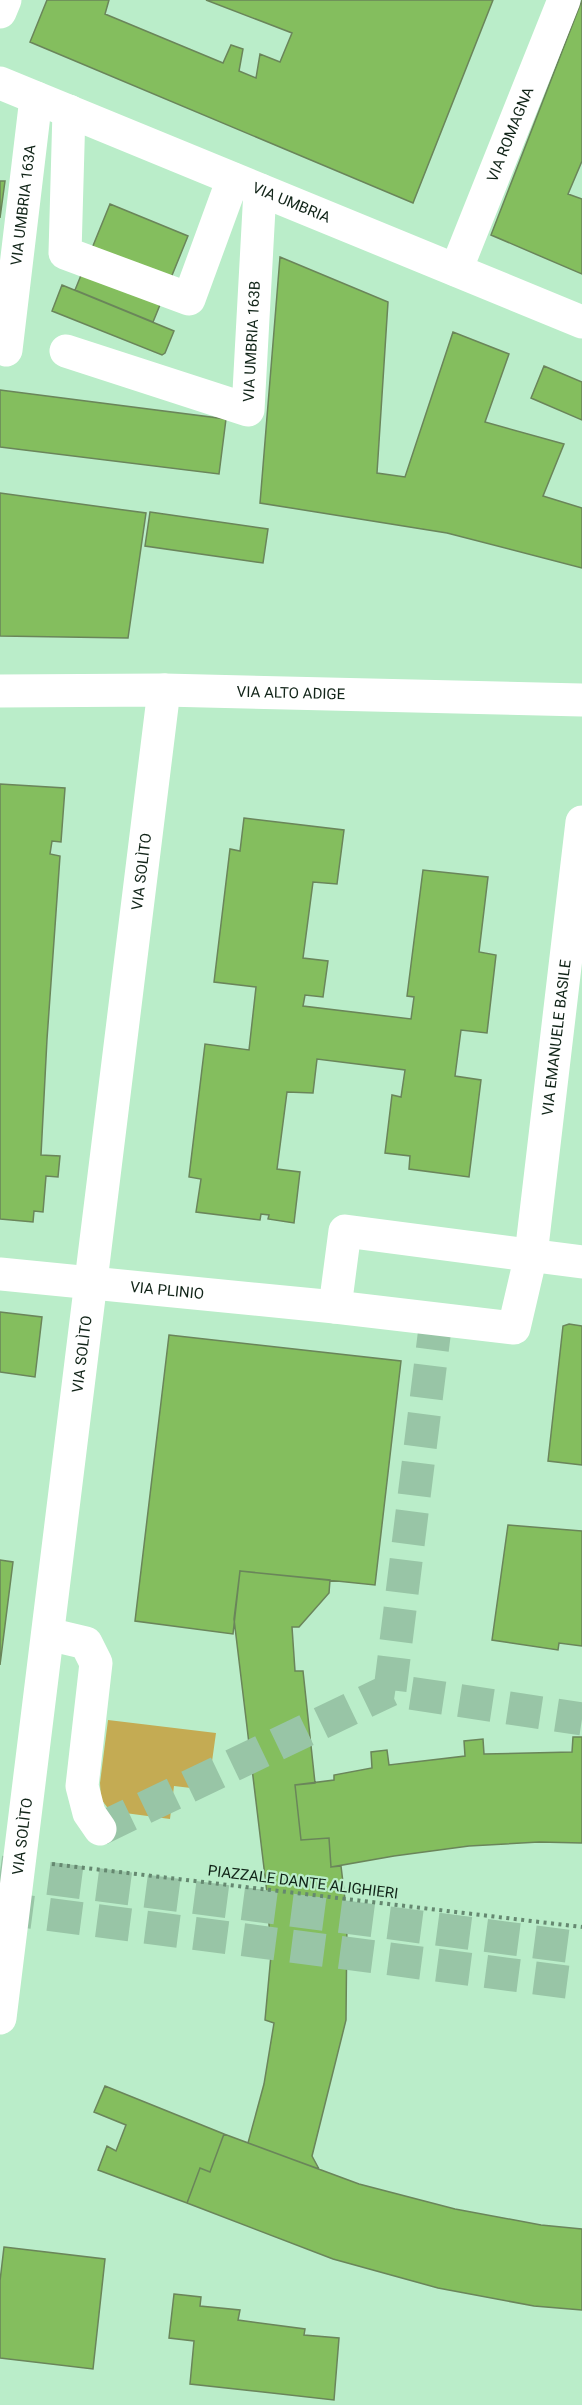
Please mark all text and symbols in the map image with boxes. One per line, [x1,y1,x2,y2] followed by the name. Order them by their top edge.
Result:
[483,84,537,185] street label: VIA ROMAGNA
[7,143,39,266] street label: VIA UMBRIA 163A
[250,179,333,227] street label: VIA UMBRIA
[239,280,264,402] street label: VIA UMBRIA 163B
[237,683,346,703] street label: VIA ALTO ADIGE
[128,832,155,911] street label: VIA SOLÌTO
[538,958,575,1117] street label: VIA EMANUELE BASILE
[129,1278,205,1303] street label: VIA PLINIO
[68,1314,96,1394] street label: VIA SOLÌTO
[9,1797,36,1876] street label: VIA SOLÌTO
[207,1861,399,1903] street label: PIAZZALE DANTE ALIGHIERI

